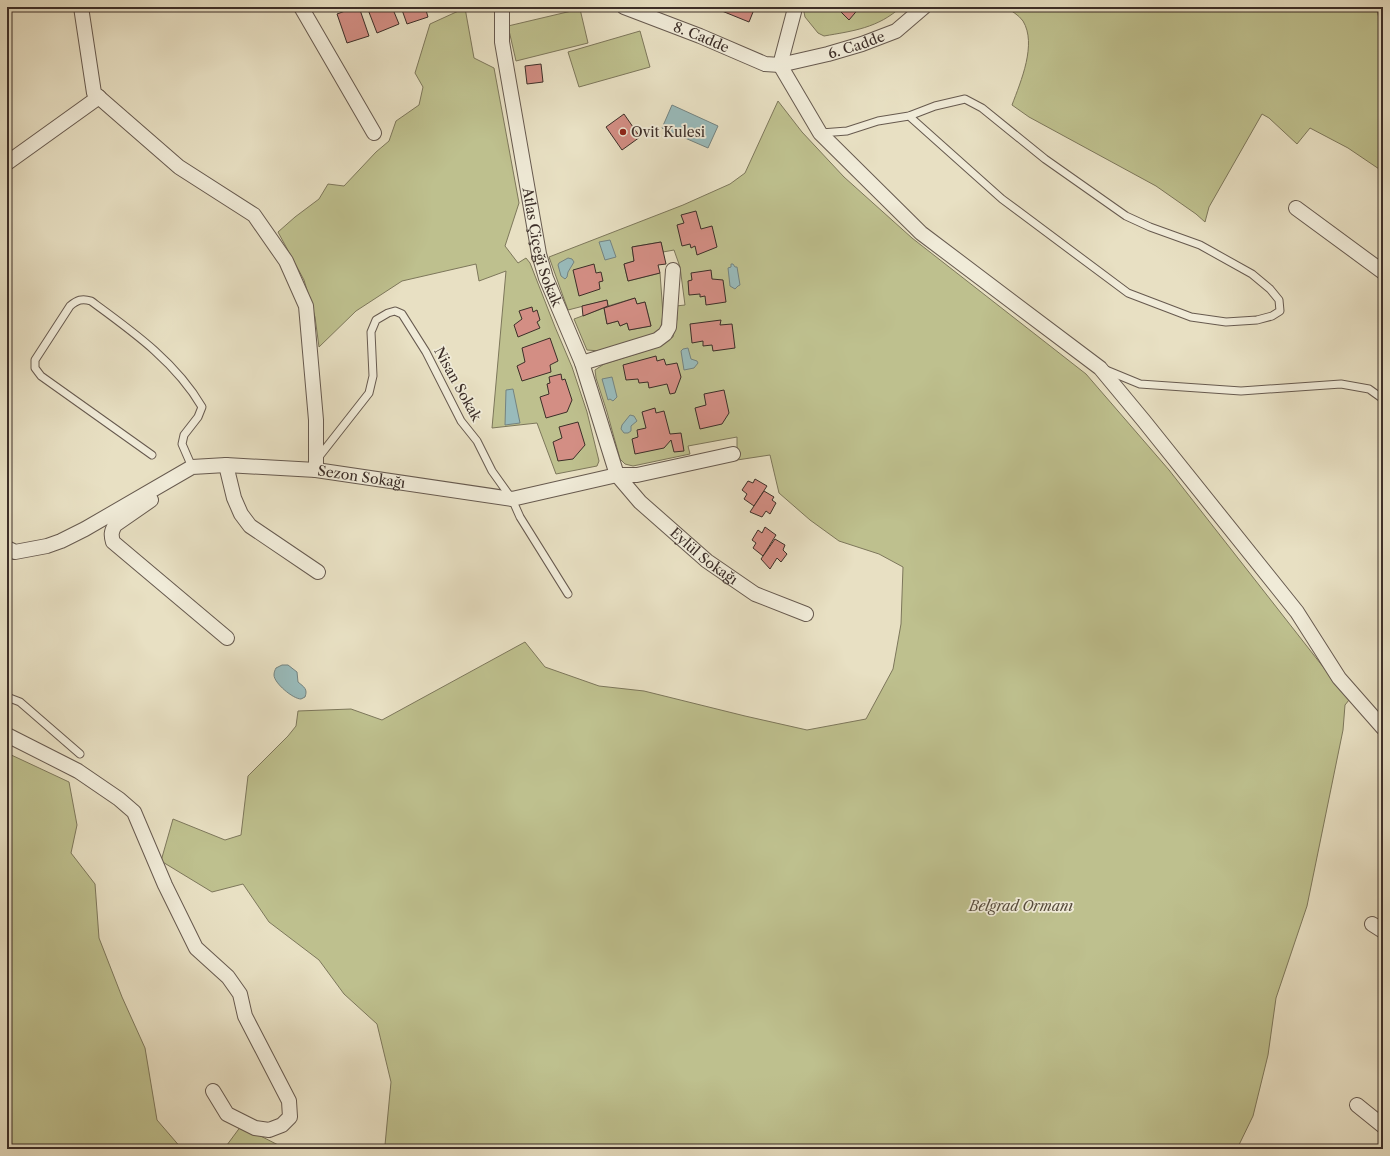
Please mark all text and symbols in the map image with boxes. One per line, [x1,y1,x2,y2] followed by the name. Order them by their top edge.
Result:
[671,18,732,57] street label: 8. Cadde
[826,27,887,63] street label: 6. Cadde
[631,123,705,141] place label: Ovit Kulesi
[618,127,628,137] marker: Ovit Kulesi
[518,185,566,310] street label: Atlas Çiçeği Sokak
[430,344,486,425] street label: Nisan Sokak
[316,461,406,492] street label: Sezon Sokağı
[666,524,741,588] street label: Eylül Sokağı
[968,897,1073,915] park label: Belgrad Ormanı

